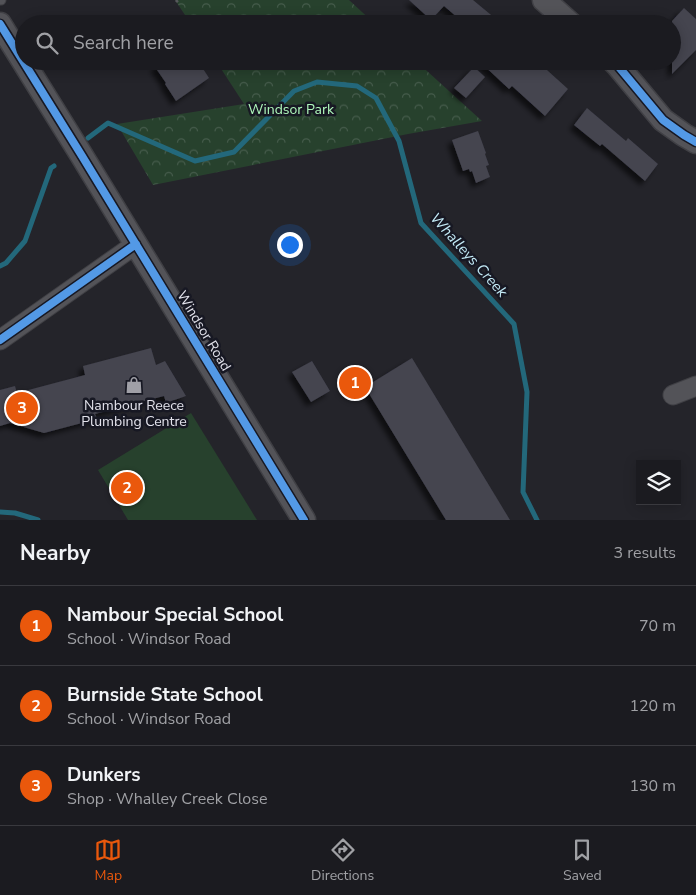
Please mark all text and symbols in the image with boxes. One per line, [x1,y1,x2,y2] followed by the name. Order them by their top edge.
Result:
[15,15,681,70] search box
[33,29,61,57] icon: search
[73,30,174,56] text: Search here
[248,100,335,119] park label: Windsor Park
[426,208,513,302] water label: Whalleys Creek
[277,232,303,258] your location
[173,287,235,375] street label: Windsor Road
[339,364,371,402] pin: 1
[124,375,144,395] shop icon: Nambour Reece Plumbing Centre
[6,389,38,427] pin: 3
[81,396,187,431] place label: Nambour Reece Plumbing Centre
[636,460,681,505] map controls
[636,460,681,505] button: layers
[111,469,143,507] pin: 2
[20,539,90,567] text: Nearby
[614,542,676,564] text: 3 results
[67,602,283,628] text: Nambour Special School
[31,615,41,637] text: 1
[639,615,676,637] text: 70 m
[67,628,231,650] text: School · Windsor Road
[67,682,263,708] text: Burnside State School
[31,695,41,717] text: 2
[629,695,676,717] text: 120 m
[67,708,231,730] text: School · Windsor Road
[67,762,141,788] text: Dunkers
[31,775,41,797] text: 3
[629,775,676,797] text: 130 m
[67,788,267,810] text: Shop · Whalley Creek Close
[94,836,122,885] tab: Map
[311,836,374,885] tab: Directions
[563,836,602,885] tab: Saved

